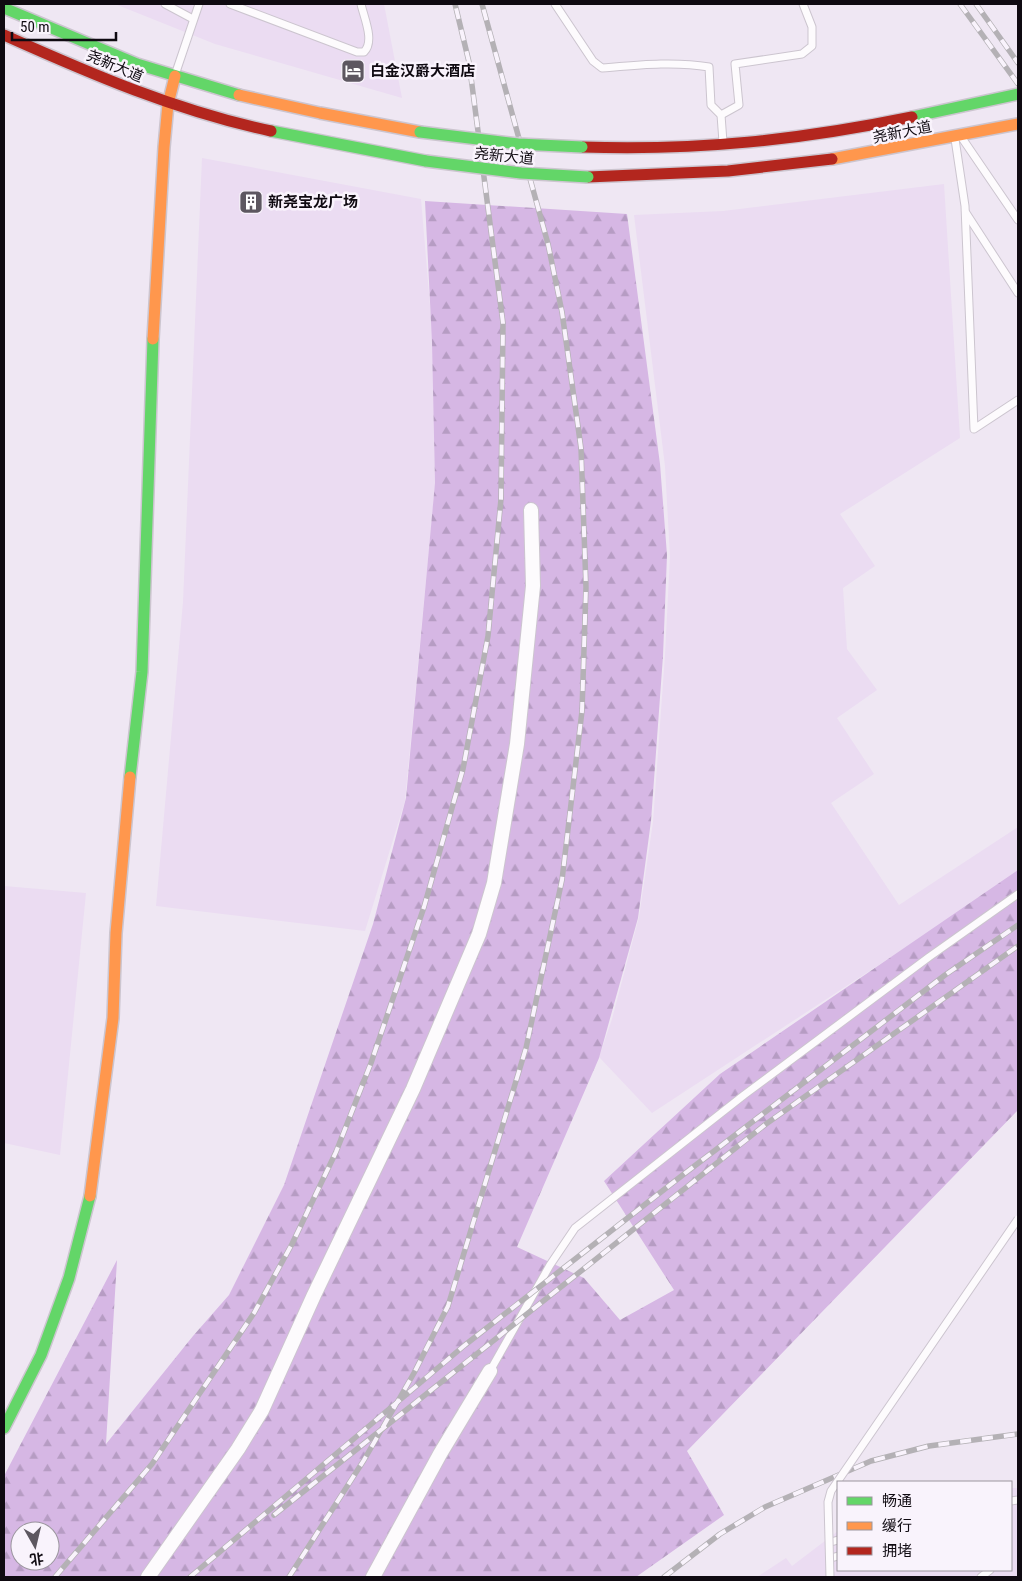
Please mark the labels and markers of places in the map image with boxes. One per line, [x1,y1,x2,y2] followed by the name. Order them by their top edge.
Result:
[340,58,366,84] hotel icon: 白金汉爵大酒店
[370,62,475,80] place label: 白金汉爵大酒店
[238,189,264,215] building icon: 新尧宝龙广场
[268,193,358,211] place label: 新尧宝龙广场

